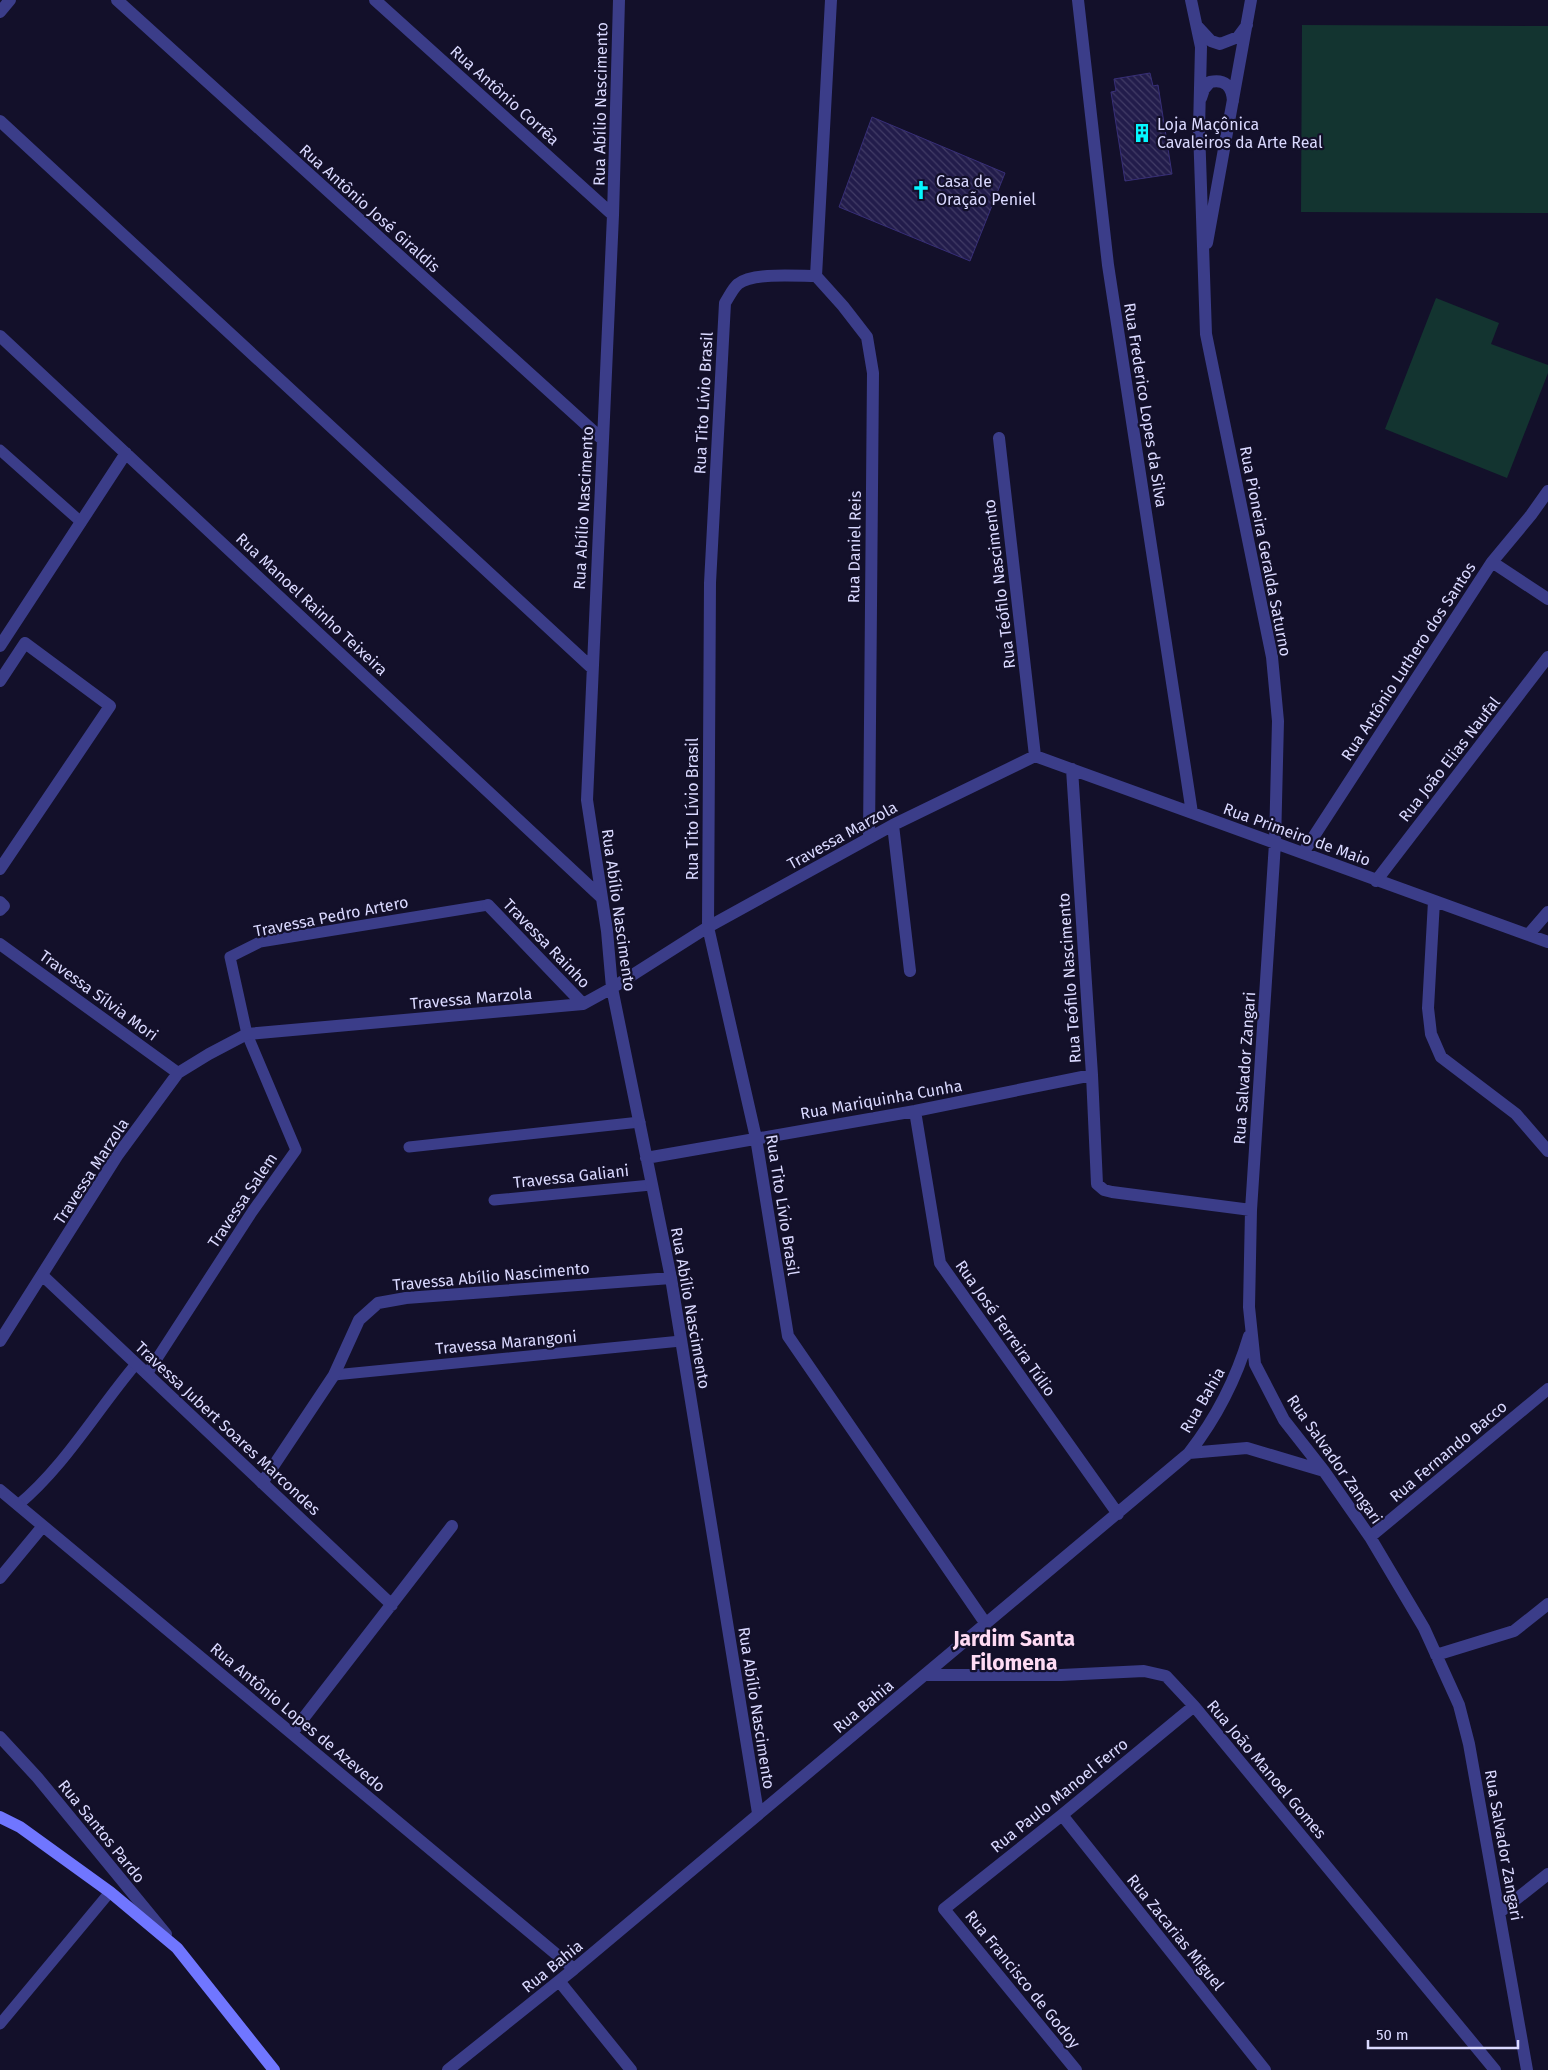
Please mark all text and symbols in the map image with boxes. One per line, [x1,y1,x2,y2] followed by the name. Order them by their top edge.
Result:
[590,22,611,186] street label: Rua Abílio Nascimento
[446,41,563,149] street label: Rua Antônio Corrêa
[1157,115,1323,152] place label: Loja Maçônica Cavaleiros da Arte Real
[1131,122,1153,144] building icon: Loja Maçônica Cavaleiros da Arte Real
[296,140,444,276] street label: Rua Antônio José Giraldis
[936,172,1036,210] place label: Casa de Oração Peniel
[910,179,932,201] church icon: Casa de Oração Peniel
[1120,301,1171,509] street label: Rua Frederico Lopes da Silva
[690,331,717,475] street label: Rua Tito Lívio Brasil
[570,426,597,590] street label: Rua Abílio Nascimento
[1236,444,1295,658] street label: Rua Pioneira Geralda Saturno
[844,491,865,603] street label: Rua Daniel Reis
[980,498,1019,670] street label: Rua Teófilo Nascimento
[232,529,391,680] street label: Rua Manoel Rainho Teixeira
[1337,558,1480,764] street label: Rua Antônio Luthero dos Santos
[1395,693,1504,826] street label: Rua João Elias Naufal
[683,737,702,880] street label: Rua Tito Lívio Brasil
[784,797,901,873] street label: Travessa Marzola
[1221,799,1373,870] street label: Rua Primeiro de Maio
[598,828,639,993] street label: Rua Abílio Nascimento
[252,892,410,941] street label: Travessa Pedro Artero
[1054,892,1085,1064] street label: Rua Teófilo Nascimento
[499,895,594,992] street label: Travessa Rainho
[36,946,162,1045] street label: Travessa Sílvia Mori
[409,984,533,1013] street label: Travessa Marzola
[1230,991,1259,1145] street label: Rua Salvador Zangari
[799,1076,964,1123] street label: Rua Mariquinha Cunha
[50,1115,133,1228] street label: Travessa Marzola
[762,1133,803,1277] street label: Rua Tito Lívio Brasil
[204,1149,281,1251] street label: Travessa Salem
[512,1161,630,1192] street label: Travessa Galiani
[667,1226,714,1390] street label: Rua Abílio Nascimento
[951,1257,1060,1400] street label: Rua José Ferreira Túlio
[392,1258,590,1295] street label: Travessa Abílio Nascimento
[434,1327,578,1358] street label: Travessa Marangoni
[131,1338,324,1519] street label: Travessa Jubert Soares Marcondes
[1176,1364,1229,1437] street label: Rua Bahia
[1283,1391,1386,1527] street label: Rua Salvador Zangari
[1386,1397,1511,1506] street label: Rua Fernando Bacco
[734,1626,779,1790] street label: Rua Abílio Nascimento
[952,1626,1075,1676] district label: Jardim Santa Filomena
[206,1639,389,1796] street label: Rua Antônio Lopes de Azevedo
[829,1676,897,1737] street label: Rua Bahia
[1203,1696,1330,1843] street label: Rua João Manoel Gomes
[987,1734,1132,1857] street label: Rua Paulo Manoel Ferro
[1481,1768,1526,1922] street label: Rua Salvador Zangari
[54,1776,149,1887] street label: Rua Santos Pardo
[1123,1870,1228,1994] street label: Rua Zacarias Miguel
[961,1906,1084,2052] street label: Rua Francisco de Godoy
[518,1936,587,1997] street label: Rua Bahia
[1368,2018,1518,2050] scale bar
[1376,2026,1409,2044] text: 50 m

